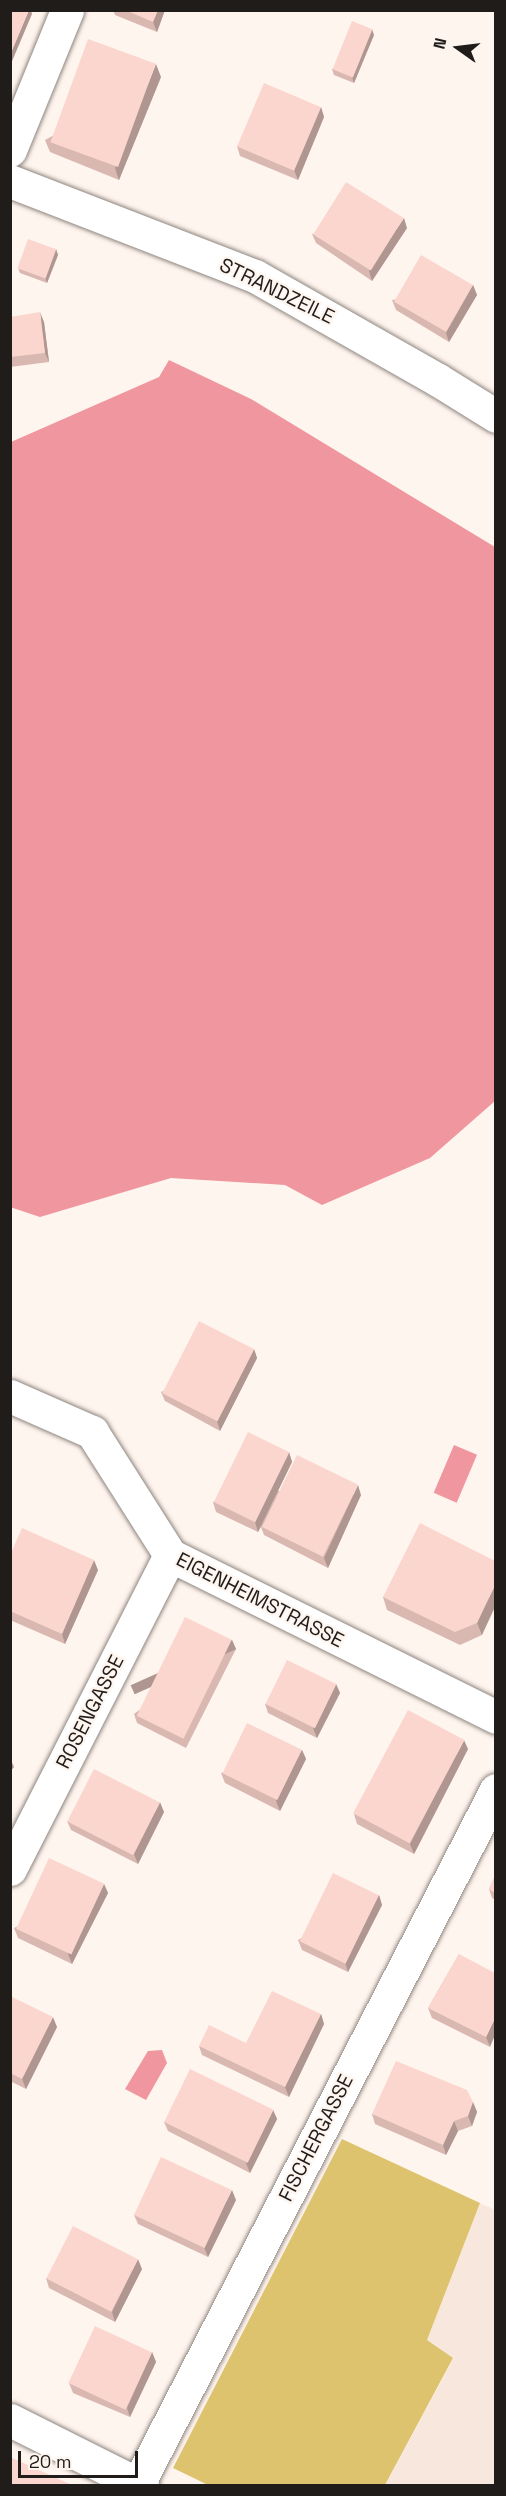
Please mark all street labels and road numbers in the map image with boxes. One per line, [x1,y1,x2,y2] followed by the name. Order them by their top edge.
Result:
[216,253,338,329] street label: STRANDZEILE
[172,1547,348,1653] street label: EIGENHEIMSTRASSE
[51,1651,129,1773] street label: ROSENGASSE
[274,2070,358,2206] street label: FISCHERGASSE

